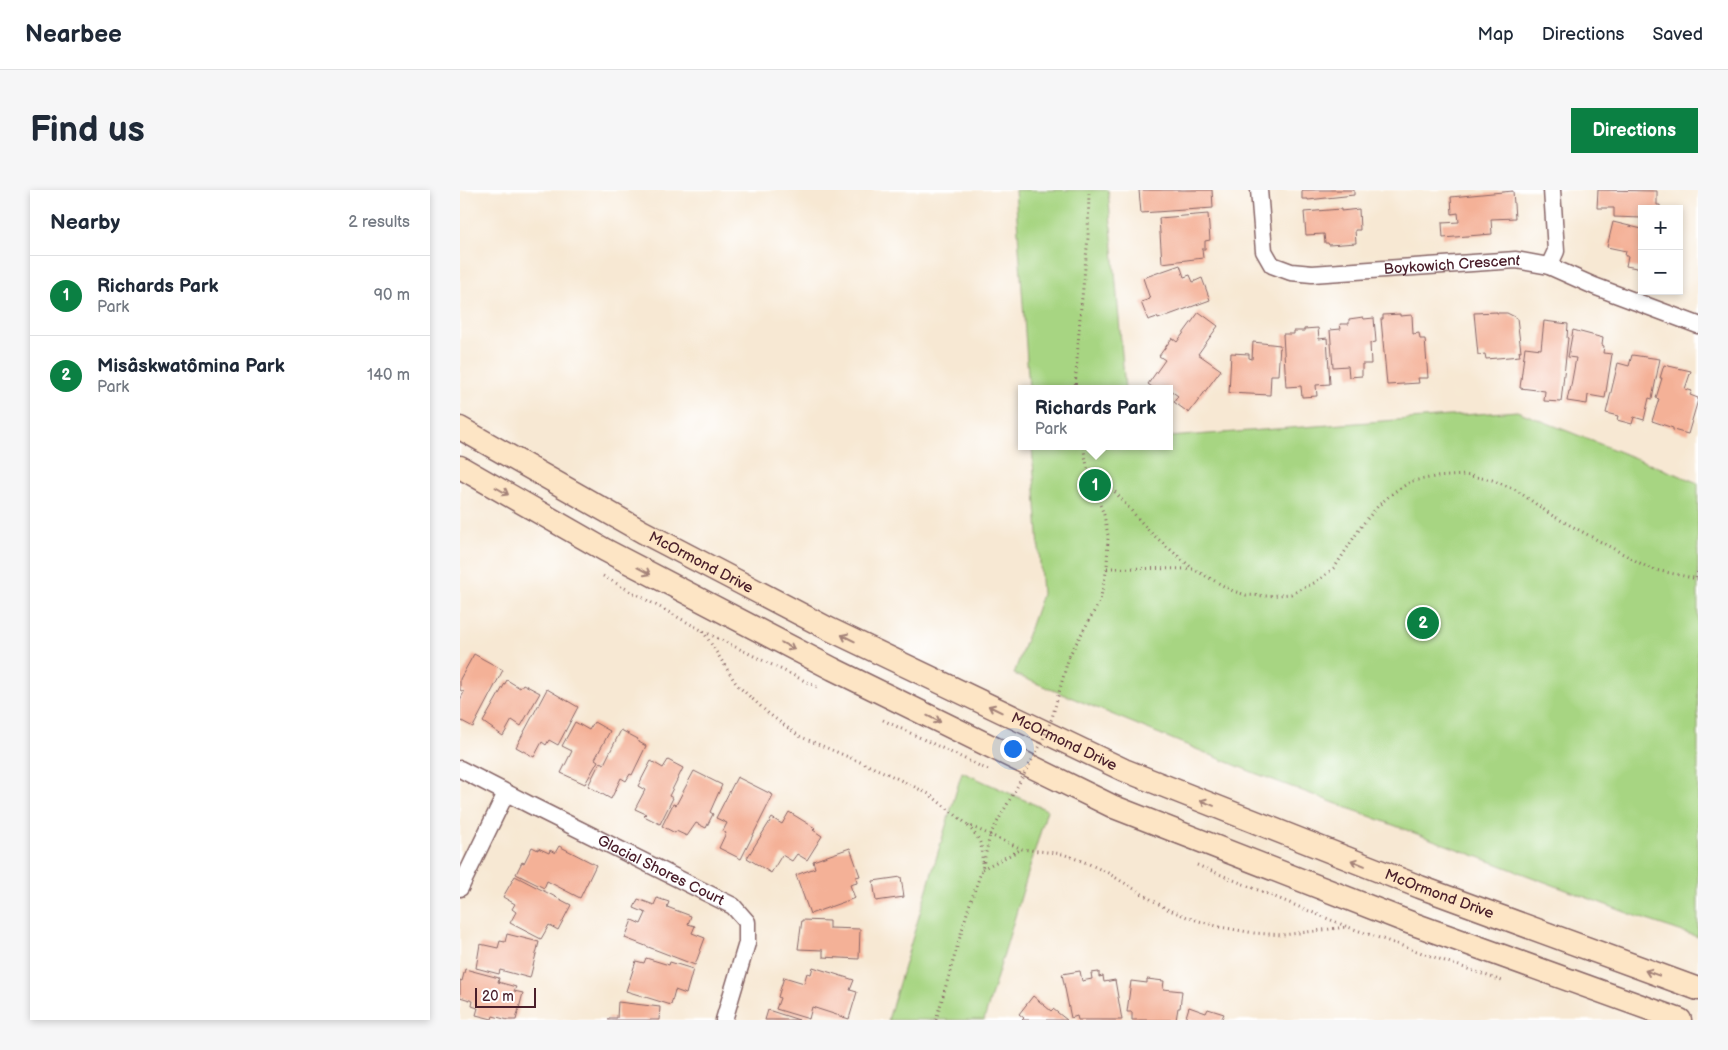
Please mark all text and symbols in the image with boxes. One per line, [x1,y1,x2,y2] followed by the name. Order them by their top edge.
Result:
[25,20,122,49] text: Nearbee
[1478,24,1514,45] text: Map
[1542,24,1624,45] text: Directions
[1652,24,1703,45] text: Saved
[1571,108,1698,153] button: Directions
[30,109,145,152] text: Find us
[1638,205,1683,295] map controls
[1638,205,1683,250] button: +
[50,210,120,235] text: Nearby
[348,213,410,232] text: 2 results
[1638,250,1683,295] button: −
[1383,251,1522,279] street label: Boykowich Crescent
[97,275,219,298] text: Richards Park
[63,286,69,305] text: 1
[374,286,410,305] text: 90 m
[97,298,129,317] text: Park
[97,355,285,378] text: Misâskwatômina Park
[61,366,71,385] text: 2
[367,366,410,385] text: 140 m
[97,378,129,397] text: Park
[1018,385,1173,450] popup
[1035,397,1156,420] text: Richards Park
[1035,420,1067,439] text: Park
[1079,466,1111,504] pin: 1
[495,487,509,497] one-way arrow
[645,528,756,598] street label: McOrmond Drive
[637,566,651,576] one-way arrow
[1407,604,1439,642] pin: 2
[841,633,856,643] one-way arrow
[781,641,796,651] one-way arrow
[988,703,1003,713] one-way arrow
[1008,708,1120,775] street label: McOrmond Drive
[926,714,941,724] one-way arrow
[1000,736,1026,762] your location
[1200,798,1215,807] one-way arrow
[594,831,728,910] street label: Glacial Shores Court
[1351,857,1366,867] one-way arrow
[1382,865,1496,923] street label: McOrmond Drive
[1645,967,1660,977] one-way arrow
[475,985,536,1008] scale bar
[482,988,514,1005] text: 20 m

